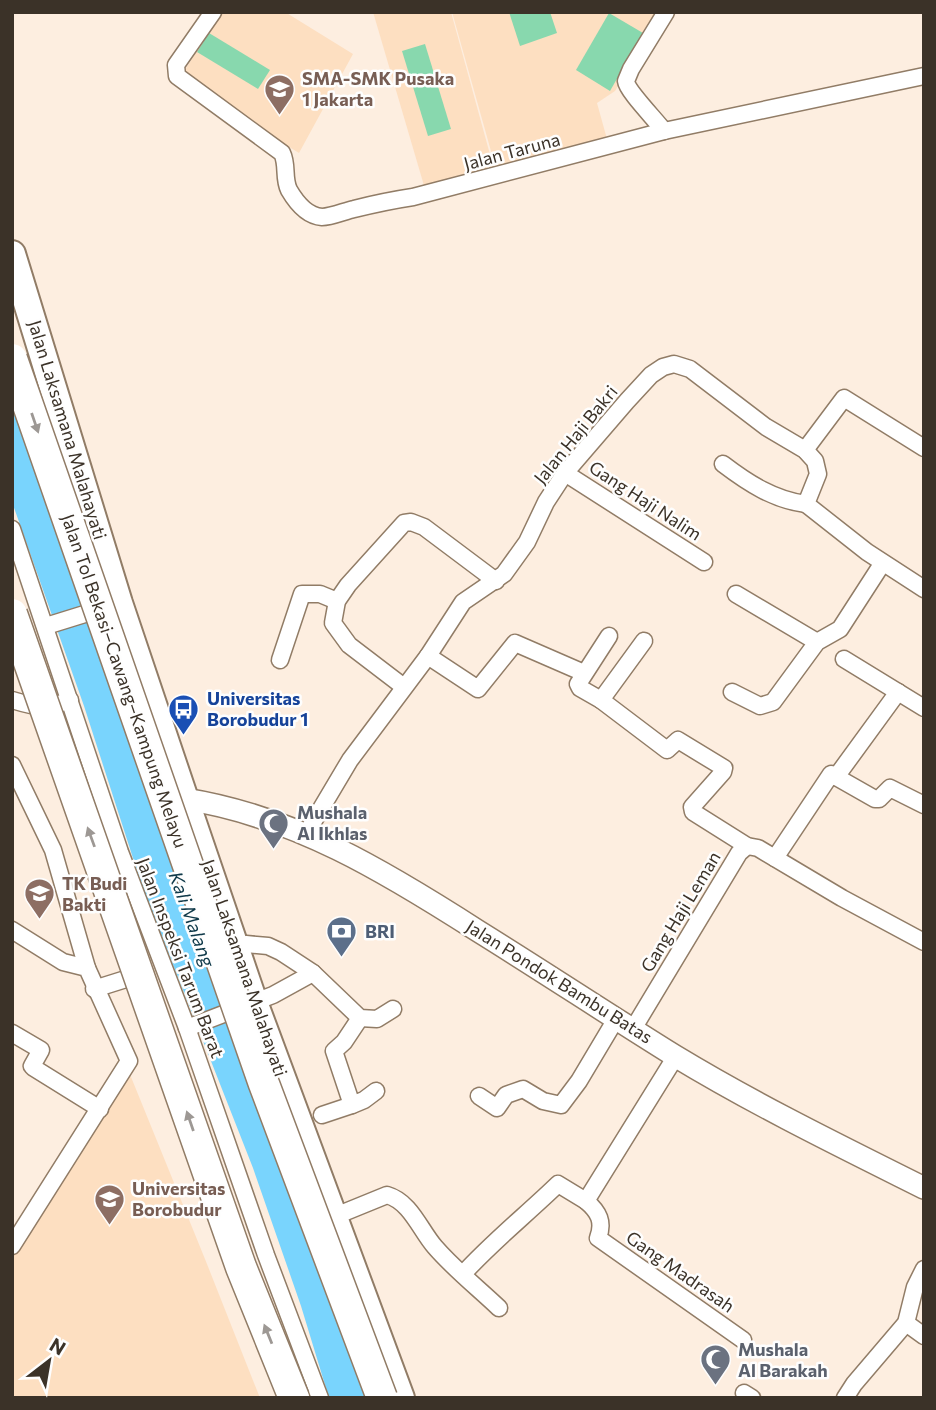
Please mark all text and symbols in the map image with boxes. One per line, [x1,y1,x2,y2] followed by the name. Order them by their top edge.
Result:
[302,67,454,110] place label: SMA-SMK Pusaka 1 Jakarta
[262,72,296,116] school or university icon: SMA-SMK Pusaka 1 Jakarta
[461,128,562,174] street label: Jalan Taruna
[24,317,112,542] street label: Jalan Laksamana Malahayati
[529,381,622,488] street label: Jalan Haji Bakri
[30,413,41,434] one-way arrow
[585,456,706,545] street label: Gang Haji Nalim
[57,511,193,851] street label: Jalan Tol Bekasi–Cawang–Kampung Melayu
[207,687,308,730] place label: Universitas Borobudur 1
[167,692,201,736] bus stop icon: Universitas Borobudur 1
[297,801,367,844] place label: Mushala Al Ikhlas
[257,806,291,850] mosque icon: Mushala Al Ikhlas
[85,826,96,847] one-way arrow
[635,847,725,976] street label: Gang Haji Leman
[133,854,229,1061] street label: Jalan Inspeksi Tarum Barat
[197,856,293,1079] street label: Jalan Laksamana Malahayati
[165,868,221,970] water label: Kali Malang
[62,872,127,915] place label: TK Budi Bakti
[22,877,56,921] school or university icon: TK Budi Bakti
[325,915,359,959] bank icon: BRI
[462,915,657,1048] street label: Jalan Pondok Bambu Batas
[365,920,395,942] place label: BRI
[184,1110,195,1131] one-way arrow
[132,1177,225,1220] place label: Universitas Borobudur
[92,1182,126,1226] school or university icon: Universitas Borobudur
[622,1226,739,1317] street label: Gang Madrasah
[263,1324,274,1345] one-way arrow
[14,1326,84,1396] north arrow
[46,1332,70,1360] text: N
[738,1338,828,1381] place label: Mushala Al Barakah
[698,1343,732,1387] mosque icon: Mushala Al Barakah

